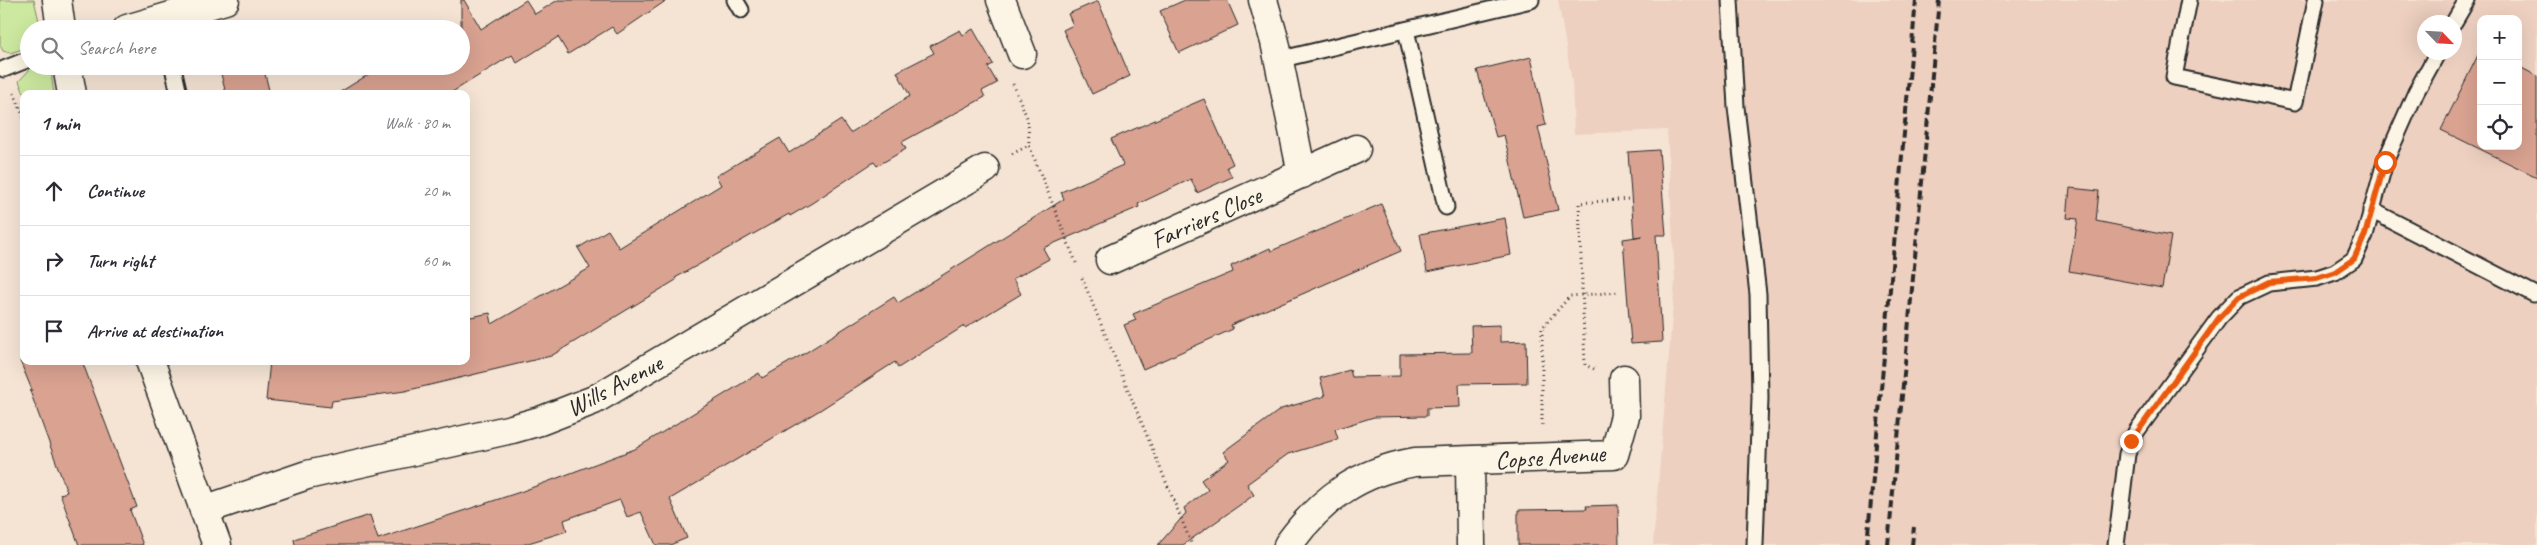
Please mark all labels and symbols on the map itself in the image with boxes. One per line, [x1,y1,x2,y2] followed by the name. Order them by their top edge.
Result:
[2417,15,2462,60] north arrow
[2374,151,2397,174] route start
[1146,179,1268,256] street label: Farriers Close
[561,346,670,424] street label: Wills Avenue
[2120,430,2143,453] route end
[1494,437,1608,477] street label: Copse Avenue

